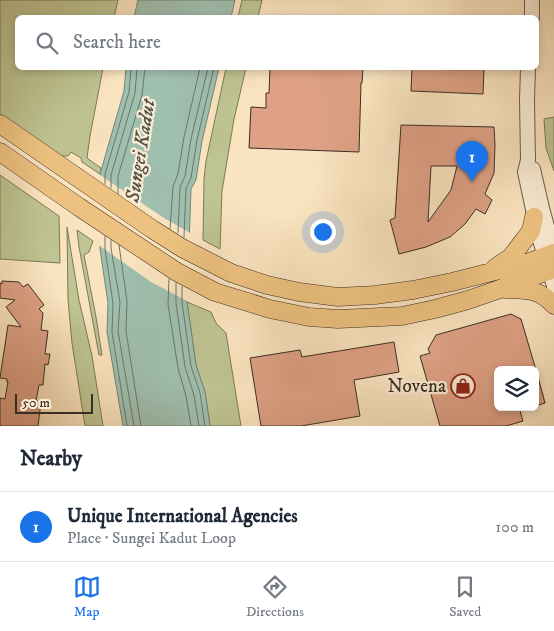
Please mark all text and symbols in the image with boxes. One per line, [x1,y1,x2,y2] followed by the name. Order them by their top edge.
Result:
[15,15,539,70] search box
[33,29,61,57] icon: search
[73,31,161,54] text: Search here
[120,96,162,205] water label: Sungei Kadut
[456,141,488,182] pin: 1
[310,219,336,245] your location
[494,366,539,411] map controls
[494,366,539,411] button: layers
[450,373,476,399] shop icon: Novena
[387,375,446,398] place label: Novena
[15,391,92,414] scale bar
[22,394,50,412] text: 50 m
[20,446,82,472] text: Nearby
[67,505,298,528] text: Unique International Agencies
[33,517,39,537] text: 1
[496,517,534,537] text: 100 m
[67,528,236,548] text: Place · Sungei Kadut Loop
[73,573,101,621] tab: Map
[246,573,304,621] tab: Directions
[449,573,481,621] tab: Saved

